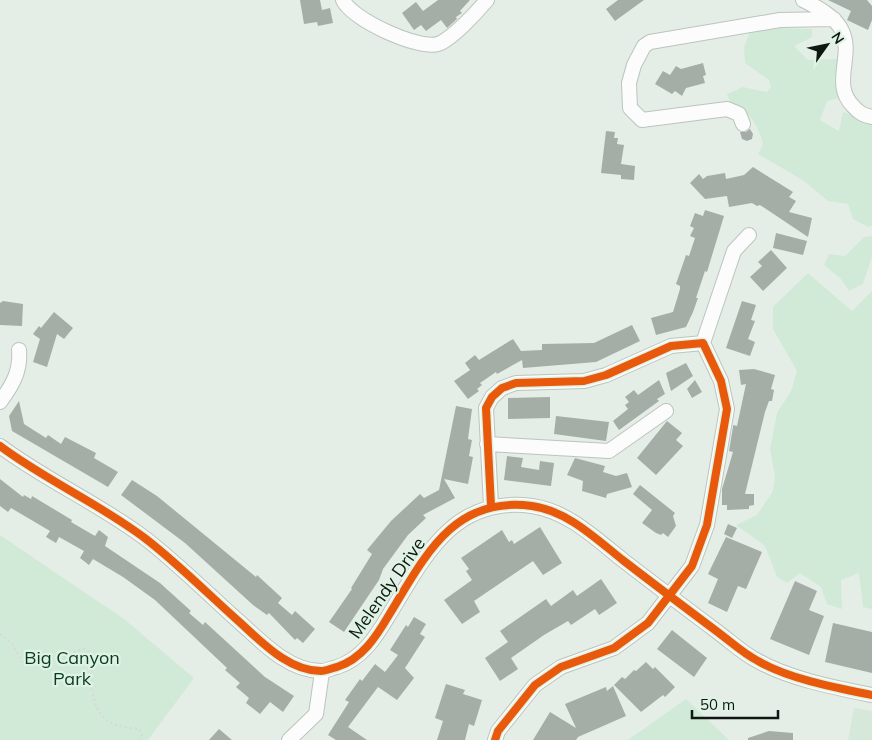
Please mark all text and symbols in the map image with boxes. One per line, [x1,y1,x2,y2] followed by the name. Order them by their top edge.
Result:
[802,20,852,70] north arrow
[827,29,848,47] text: N
[343,533,430,643] street label: Melendy Drive
[24,646,120,690] park label: Big Canyon Park
[692,688,778,720] scale bar
[700,695,735,714] text: 50 m

